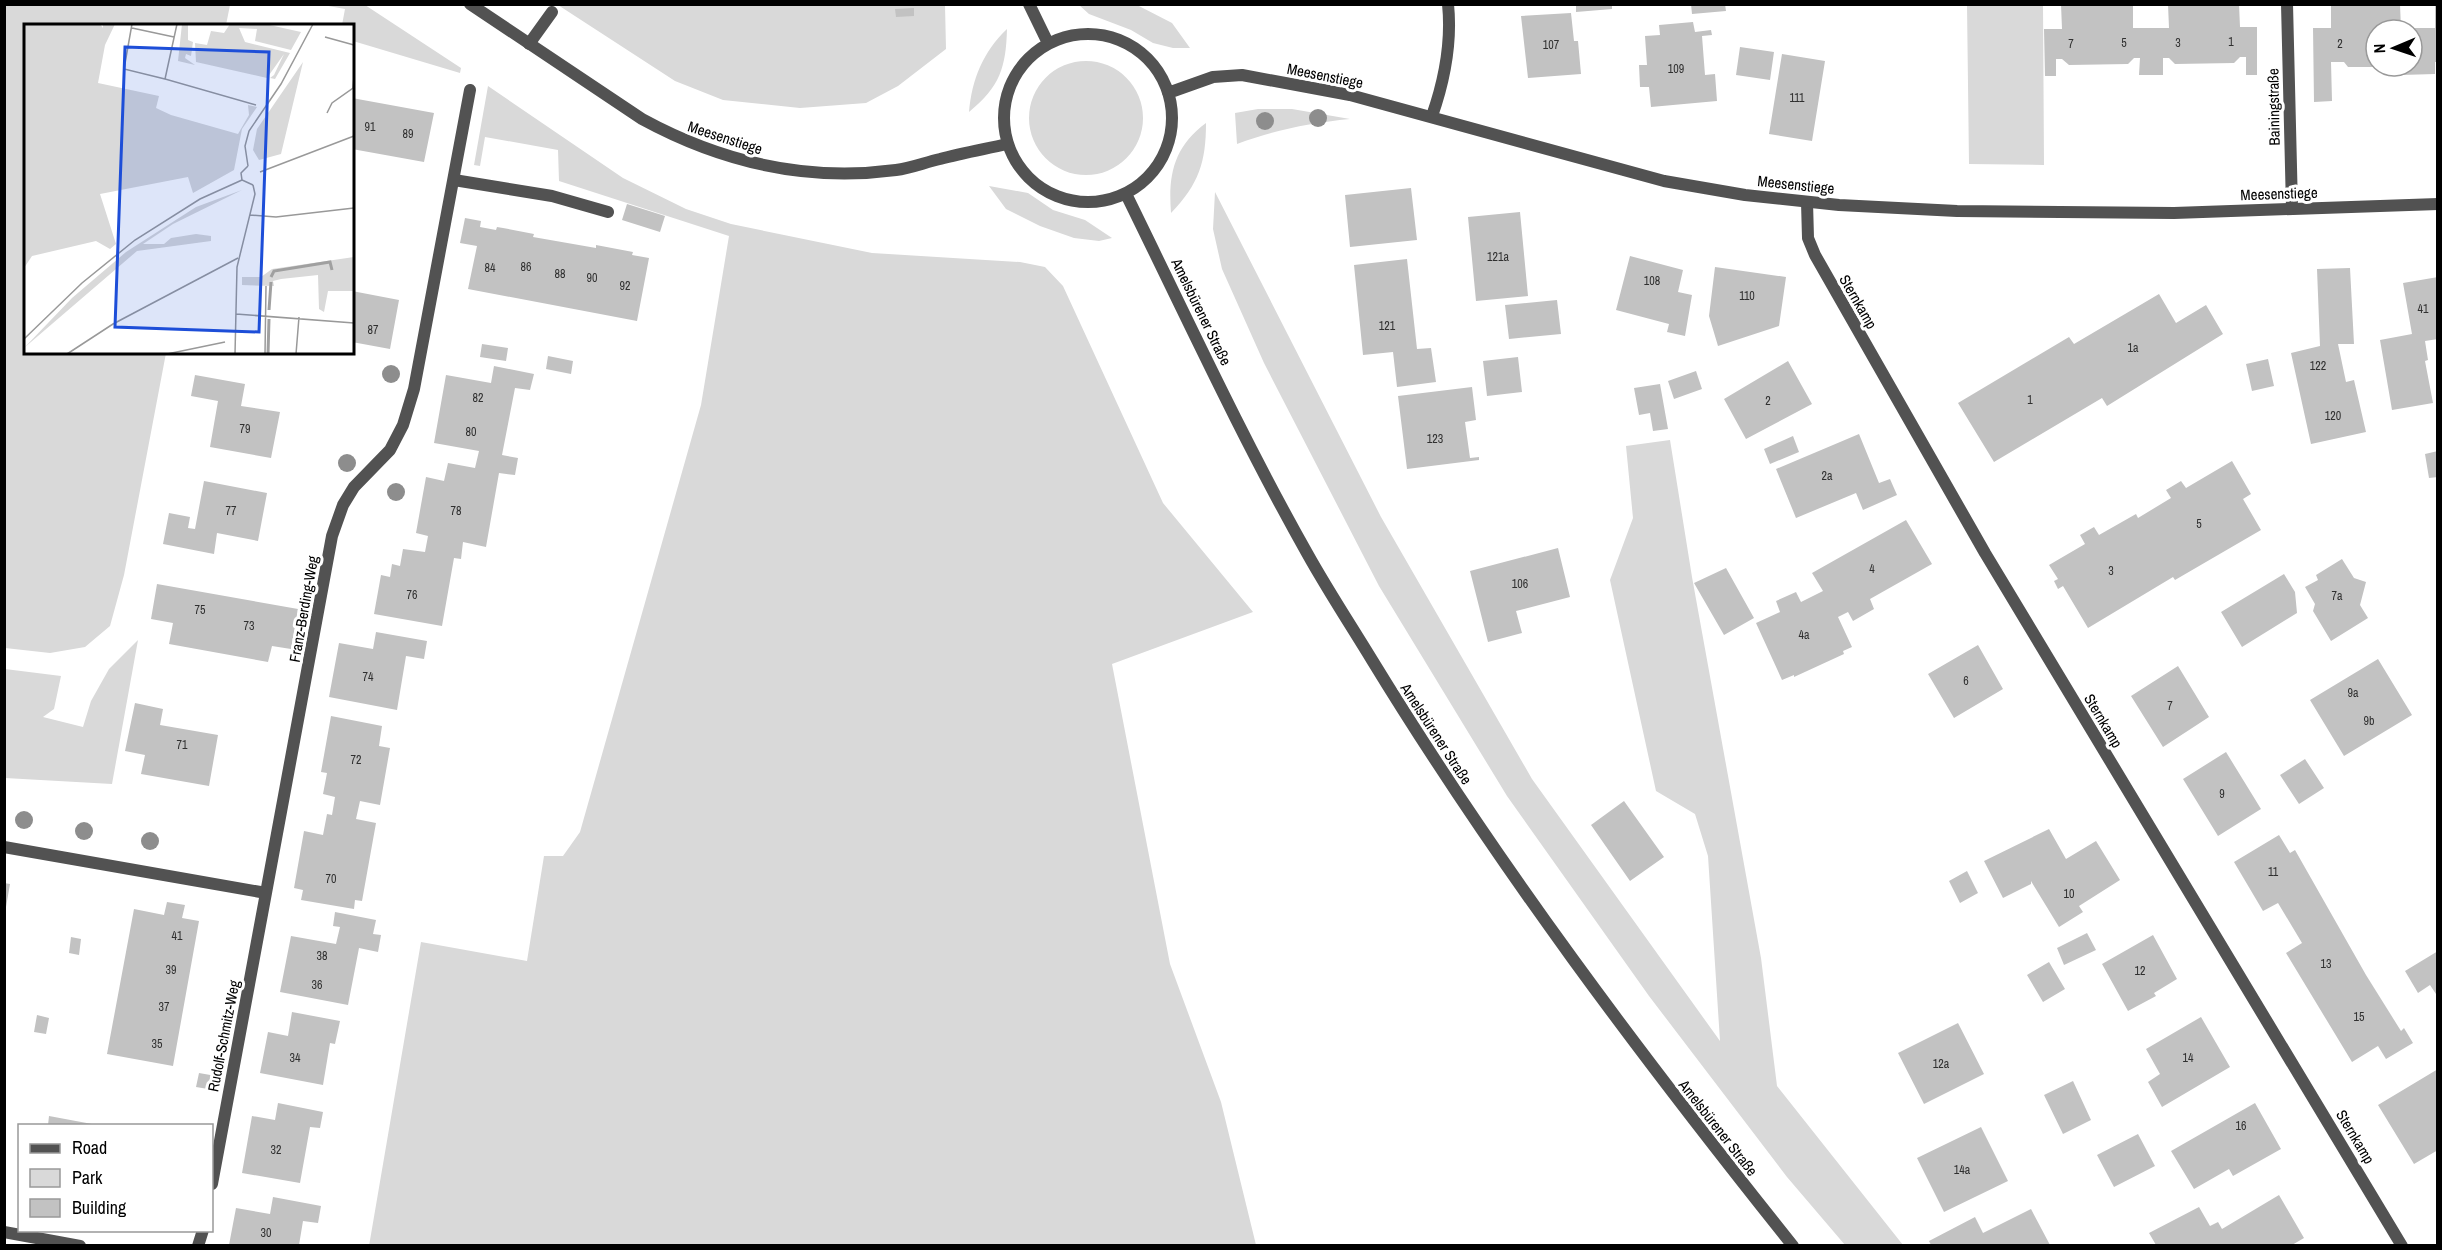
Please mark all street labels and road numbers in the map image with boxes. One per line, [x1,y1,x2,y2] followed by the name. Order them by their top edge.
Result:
[1285,58,1365,93] street label: Meesenstiege
[2262,68,2285,146] street label: Bainingstraße
[685,116,765,159] street label: Meesenstiege
[1757,170,1836,199] street label: Meesenstiege
[2240,182,2318,205] street label: Meesenstiege
[1166,254,1237,369] street label: Amelsbürener Straße
[1834,271,1882,333] street label: Sternkamp
[284,554,323,664] street label: Franz-Berding-Weg
[1395,678,1477,789] street label: Amelsbürener Straße
[2079,690,2128,752] street label: Sternkamp
[202,978,245,1094] street label: Rudolf-Schmitz-Weg
[1674,1074,1763,1180] street label: Amelsbürener Straße
[2331,1106,2380,1168] street label: Sternkamp

